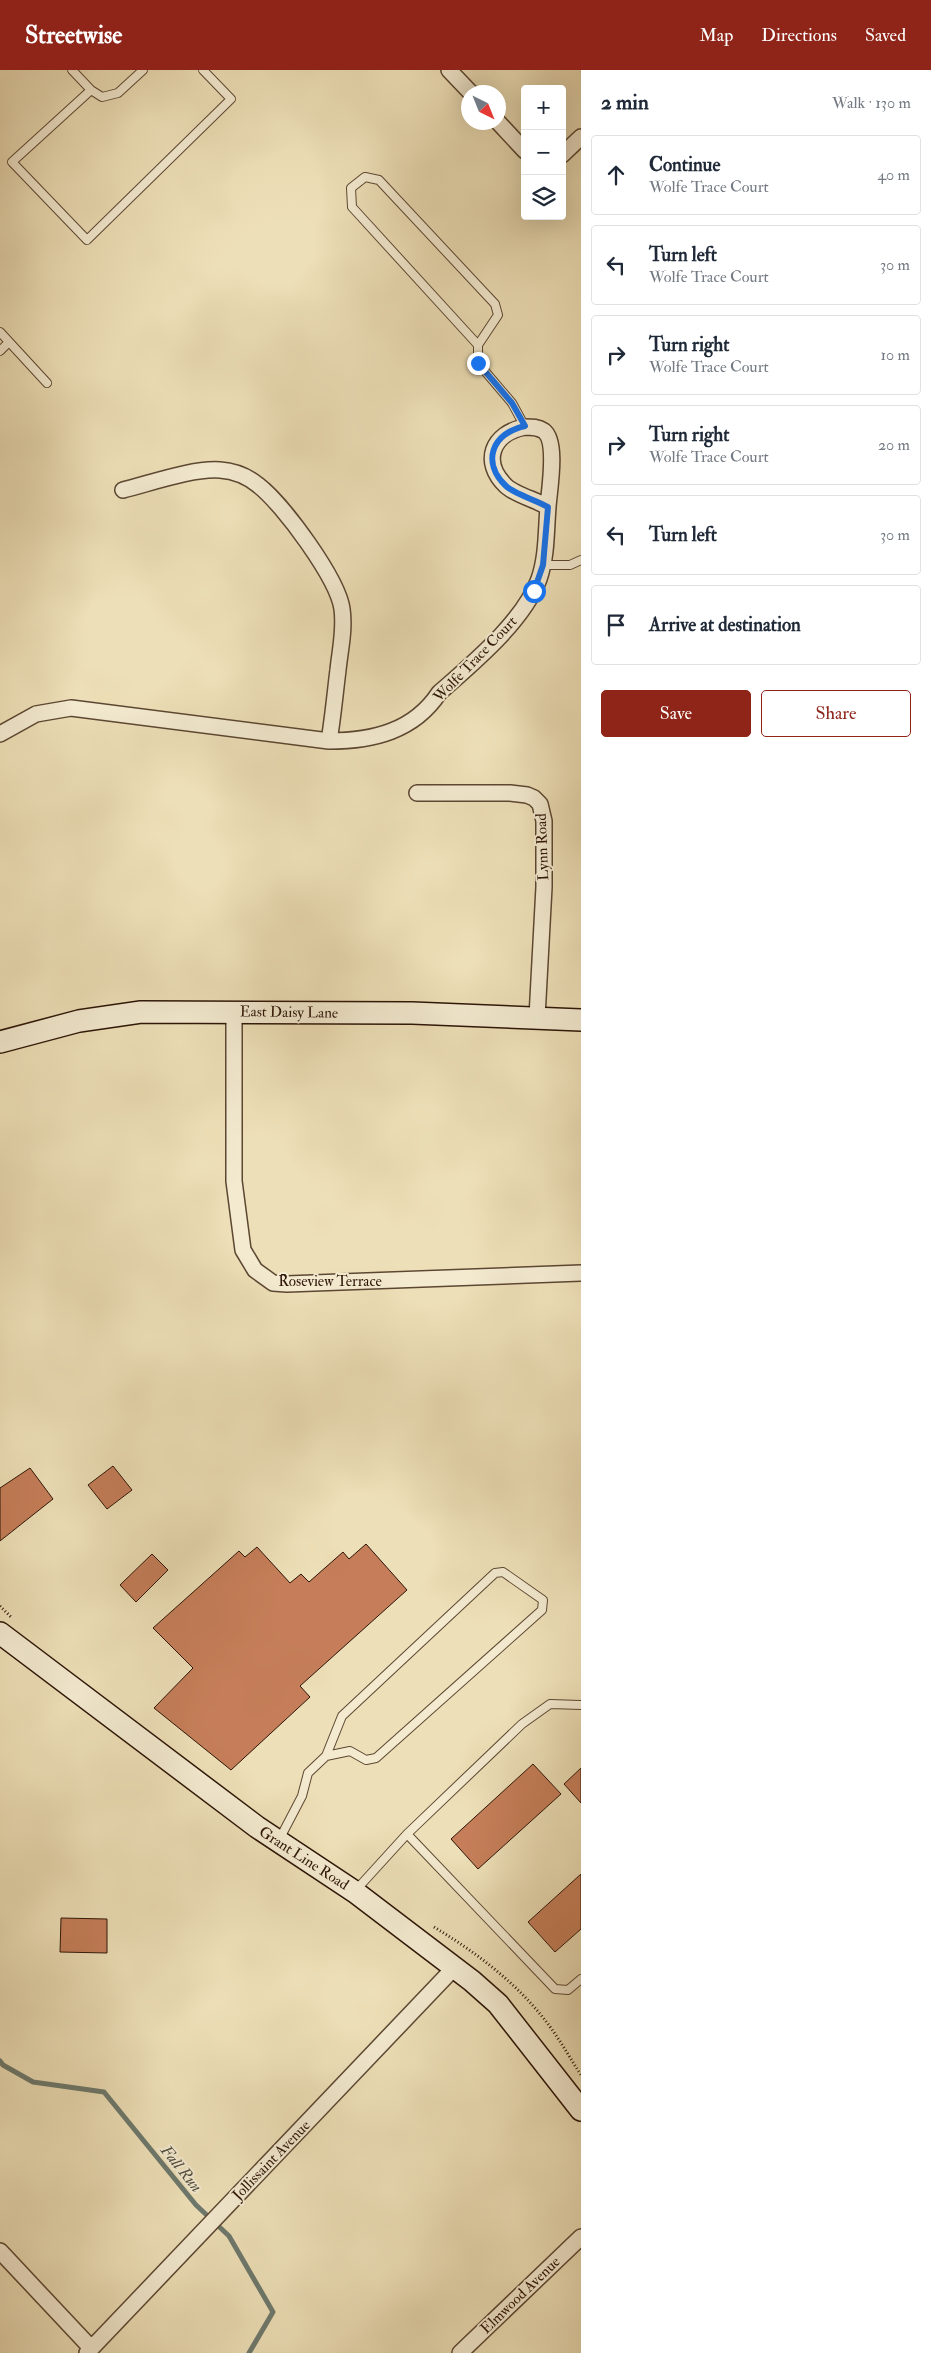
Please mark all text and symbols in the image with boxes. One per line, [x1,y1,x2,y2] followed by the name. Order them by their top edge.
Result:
[25,20,122,51] text: Streetwise
[700,24,733,47] text: Map
[761,24,837,47] text: Directions
[865,24,906,47] text: Saved
[461,85,506,130] north arrow
[521,85,566,220] map controls
[521,85,566,130] button: +
[601,89,649,116] text: 2 min
[832,93,911,113] text: Walk · 130 m
[521,130,566,175] button: −
[649,153,720,177] text: Continue
[602,161,630,189] icon: ahead
[877,165,910,185] text: 40 m
[521,175,566,220] button: layers
[649,177,769,197] text: Wolfe Trace Court
[649,243,717,267] text: Turn left
[602,251,630,279] icon: left
[880,255,910,275] text: 30 m
[649,267,769,287] text: Wolfe Trace Court
[649,333,729,357] text: Turn right
[602,341,630,369] icon: right
[880,345,910,365] text: 10 m
[467,352,490,375] route end
[649,357,769,377] text: Wolfe Trace Court
[649,423,729,447] text: Turn right
[602,431,630,459] icon: right
[878,435,910,455] text: 20 m
[649,447,769,467] text: Wolfe Trace Court
[602,521,630,549] icon: left
[649,523,717,547] text: Turn left
[880,525,910,545] text: 30 m
[523,580,546,603] route start
[602,611,630,639] icon: arrive
[429,612,521,707] street label: Wolfe Trace Court
[649,613,801,637] text: Arrive at destination
[601,690,751,737] button: Save
[761,690,911,737] button: Share
[532,812,553,881] street label: Lynn Road
[240,1002,338,1023] street label: East Daisy Lane
[278,1272,382,1291] street label: Roseview Terrace
[255,1822,353,1895] street label: Grant Line Road
[228,2116,315,2206] street label: Jollissaint Avenue
[156,2140,206,2196] water label: Fall Run
[476,2253,564,2338] street label: Elmwood Avenue

